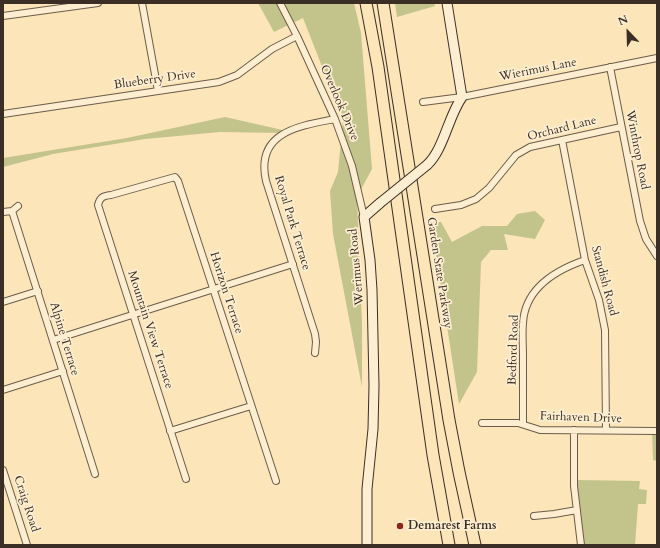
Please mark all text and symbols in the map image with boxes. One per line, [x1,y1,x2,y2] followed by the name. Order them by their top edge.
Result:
[608,12,648,52] north arrow
[616,12,630,29] text: N
[498,55,578,85] street label: Wierimus Lane
[317,63,361,143] street label: Overlook Drive
[113,67,197,93] street label: Blueberry Drive
[622,109,652,191] street label: Winthrop Road
[526,113,598,145] street label: Orchard Lane
[271,174,313,272] street label: Royal Park Terrace
[423,216,455,330] street label: Garden State Parkway
[346,228,368,306] street label: Werimus Road
[588,244,620,318] street label: Standish Road
[206,250,246,336] street label: Horizon Terrace
[124,269,176,391] street label: Mountain View Terrace
[46,301,82,377] street label: Alpine Terrace
[506,315,522,385] street label: Bedford Road
[540,409,622,427] street label: Fairhaven Drive
[10,474,42,534] street label: Craig Road
[408,519,497,533] place label: Demarest Farms
[395,521,405,531] marker: Demarest Farms

